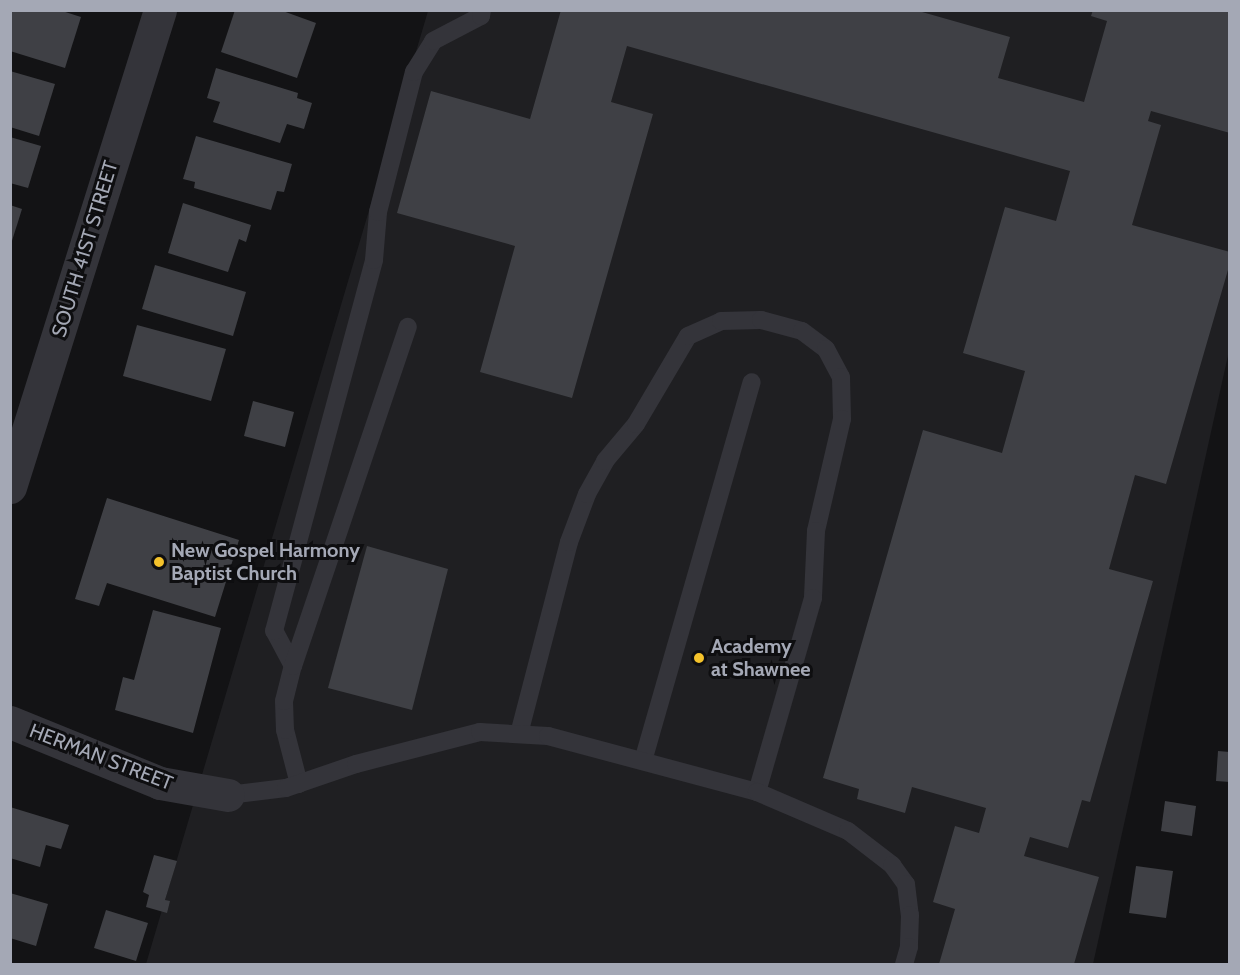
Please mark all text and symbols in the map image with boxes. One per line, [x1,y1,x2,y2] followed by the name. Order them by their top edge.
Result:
[47,158,123,340] street label: SOUTH 41ST STREET
[171,538,360,585] place label: New Gospel Harmony Baptist Church
[152,555,166,569] marker: New Gospel Harmony Baptist Church
[711,634,811,681] place label: Academy at Shawnee
[692,651,706,665] marker: Academy at Shawnee
[26,719,176,795] street label: HERMAN STREET

